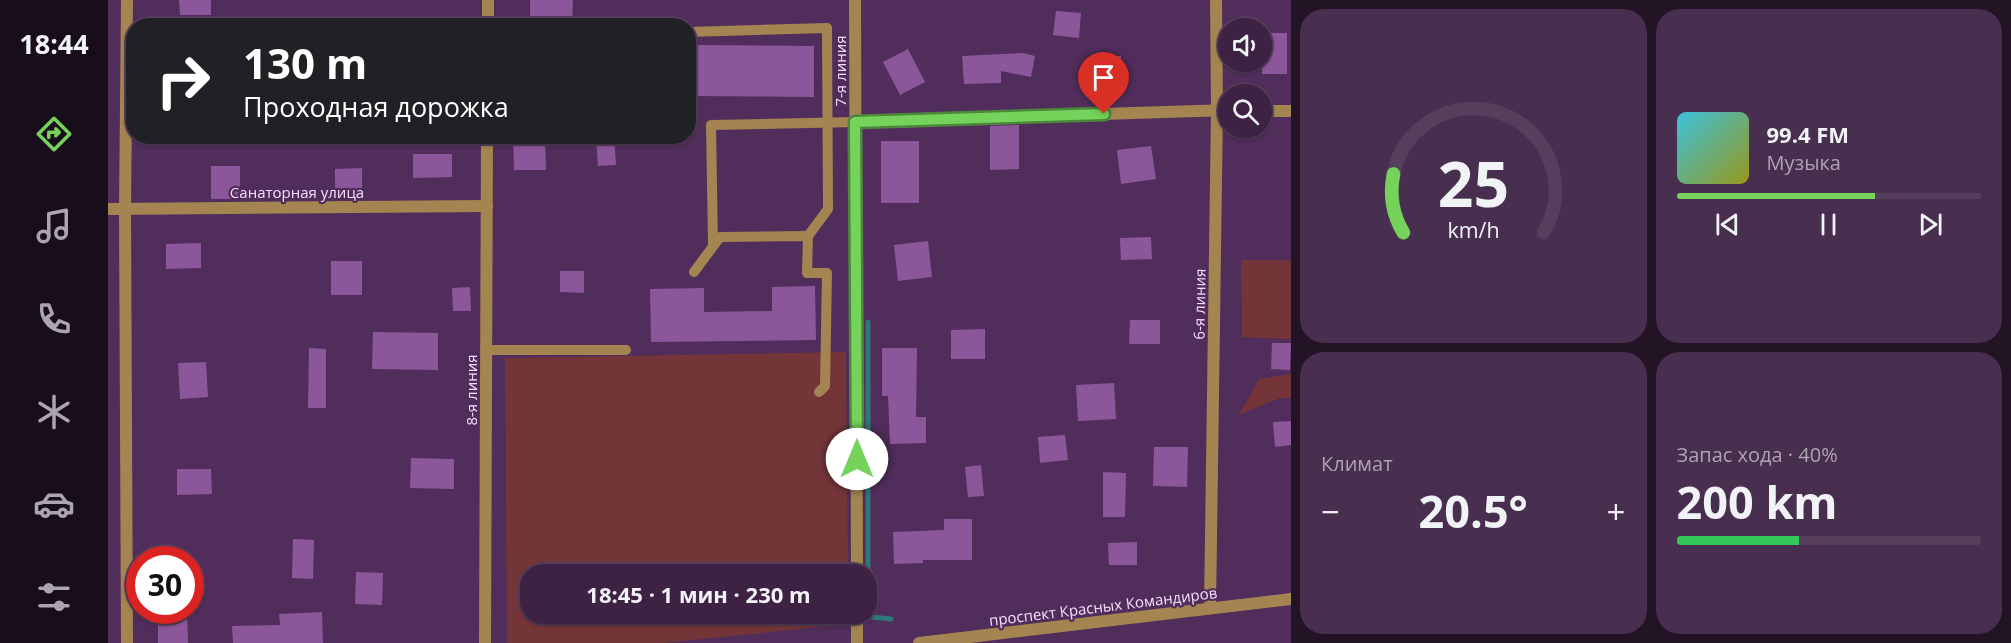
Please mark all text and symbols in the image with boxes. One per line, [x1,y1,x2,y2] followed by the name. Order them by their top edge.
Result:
[1218,18,1272,138] map controls
[1218,18,1272,72] button: sound
[19,25,89,62] text: 18:44
[243,34,367,91] text: 130 m
[830,35,850,107] street label: 7-я линия
[144,42,222,120] icon: right
[1078,52,1129,114] pin
[1087,61,1120,94] icon: arrive
[1218,84,1272,138] button: search
[243,88,509,125] text: Проходная дорожка
[33,113,75,155] icon: directions
[1767,119,1849,149] text: 99.4 FM
[1438,140,1509,225] text: 25
[1767,149,1841,176] text: Музыка
[230,182,364,202] street label: Санаторная улица
[33,205,75,247] icon: music
[1711,208,1744,241] icon: previous
[1812,208,1845,241] icon: pause
[1914,208,1947,241] icon: next
[1447,216,1499,245] text: km/h
[1188,268,1210,340] street label: 6-я линия
[33,298,75,340] icon: phone
[461,354,481,426] street label: 8-я линия
[33,391,75,433] icon: climate
[825,427,889,491] position arrow
[1677,441,1838,468] text: Запас хода · 40%
[1321,450,1393,477] text: Климат
[1677,471,1837,532] text: 200 km
[1419,480,1528,541] text: 20.5°
[33,483,75,525] icon: car
[1321,489,1340,534] text: −
[1607,489,1625,534] text: +
[126,546,204,624] speed limit sign: 30
[33,576,75,618] icon: filters
[586,579,811,609] text: 18:45 · 1 мин · 230 m
[988,582,1218,630] street label: проспект Красных Командиров

